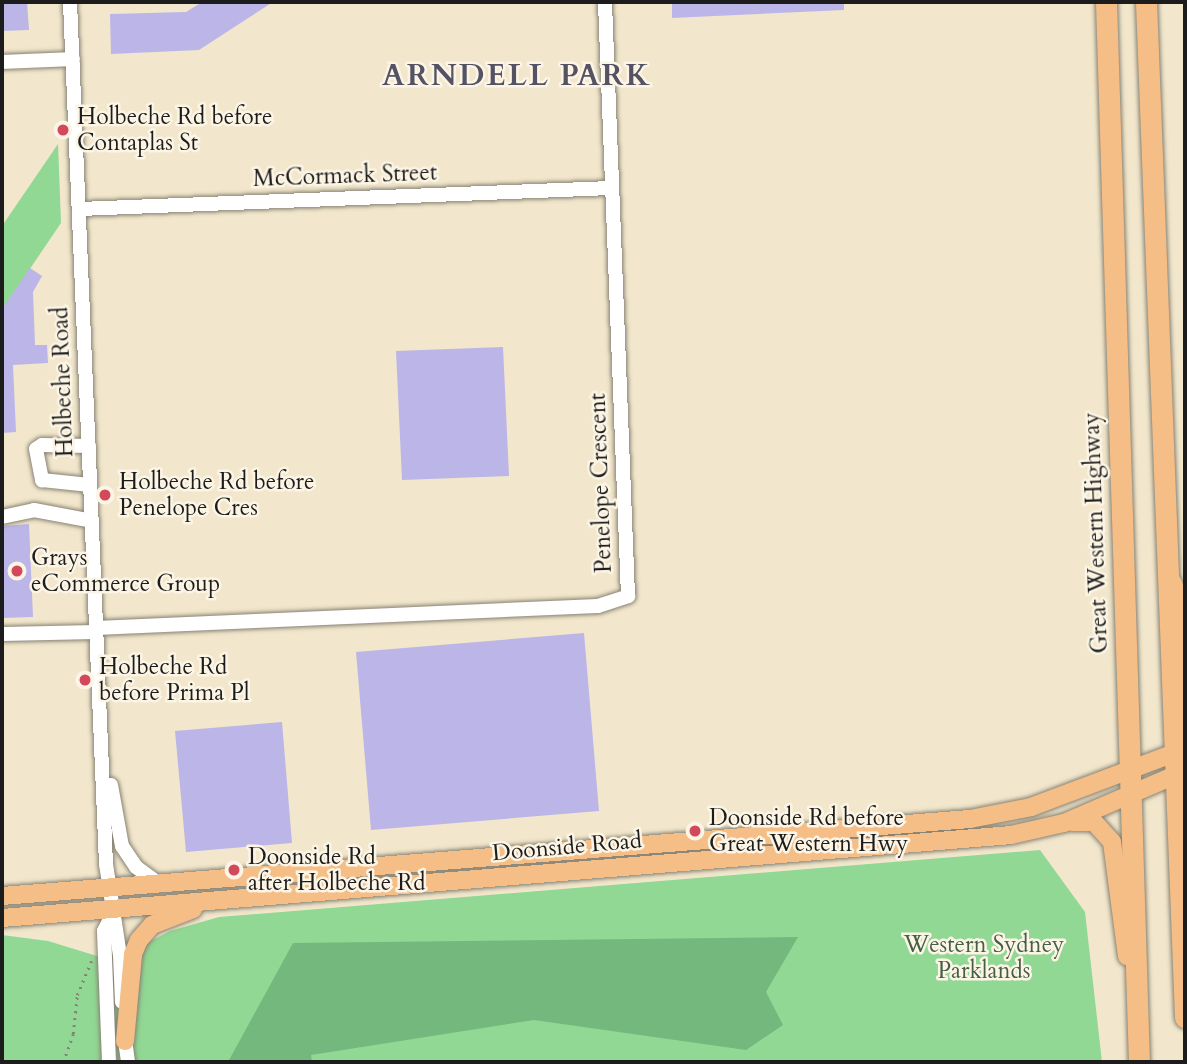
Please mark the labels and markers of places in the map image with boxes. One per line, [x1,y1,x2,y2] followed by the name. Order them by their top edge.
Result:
[77,103,272,157] place label: Holbeche Rd before Contaplas St
[55,122,71,138] marker: Holbeche Rd before Contaplas St
[119,468,314,522] place label: Holbeche Rd before Penelope Cres
[97,487,113,503] marker: Holbeche Rd before Penelope Cres
[31,544,220,598] place label: Grays eCommerce Group
[9,563,25,579] marker: Grays eCommerce Group
[99,653,250,707] place label: Holbeche Rd before Prima Pl
[77,672,93,688] marker: Holbeche Rd before Prima Pl
[709,804,908,858] place label: Doonside Rd before Great Western Hwy
[687,823,703,839] marker: Doonside Rd before Great Western Hwy
[248,843,425,897] place label: Doonside Rd after Holbeche Rd
[226,862,242,878] marker: Doonside Rd after Holbeche Rd

